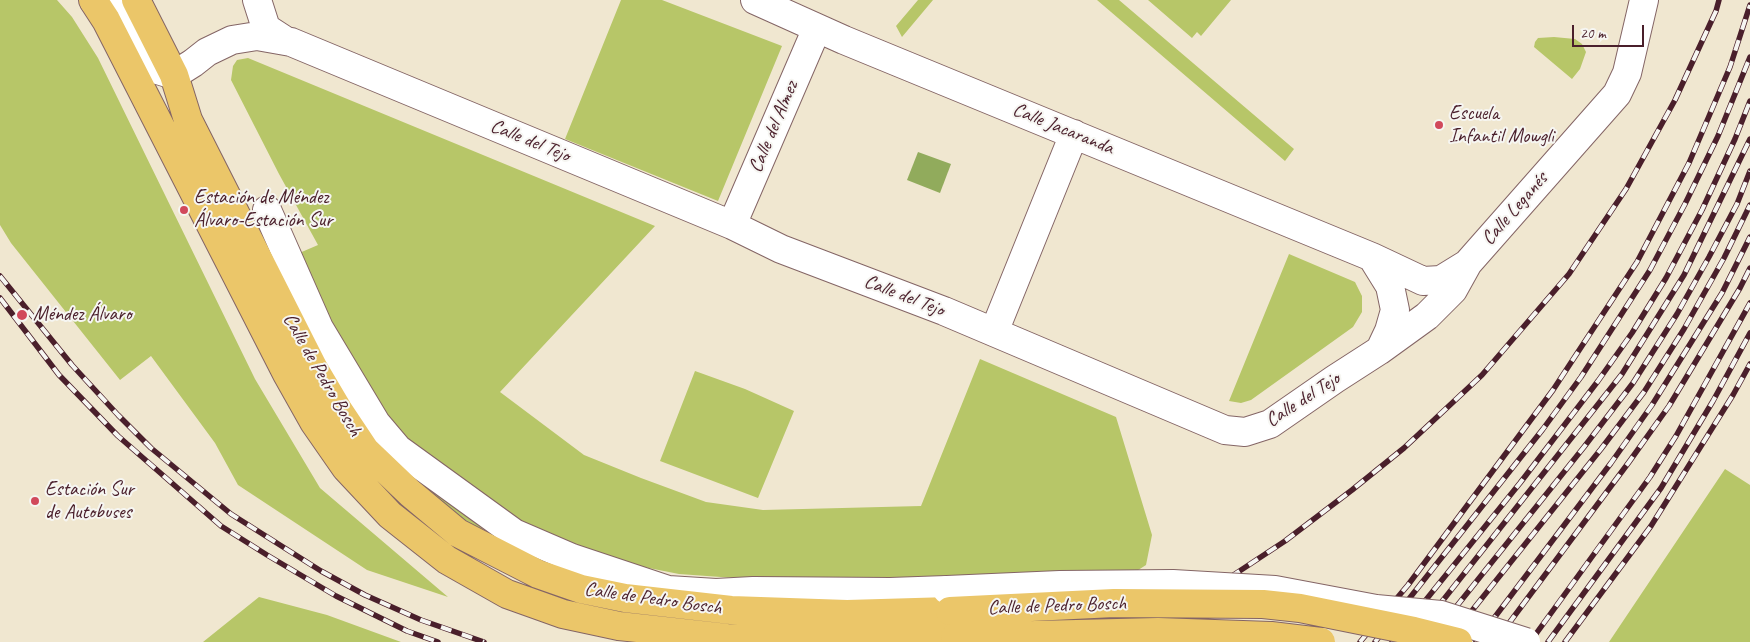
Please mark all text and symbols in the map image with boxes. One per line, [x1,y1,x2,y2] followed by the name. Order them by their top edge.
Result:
[1575,15,1648,47] scale bar
[1580,24,1606,43] text: 20 m
[744,78,804,176] street label: Calle del Almez
[1009,98,1117,160] street label: Calle Jacaranda
[1449,102,1554,149] place label: Escuela Infantil Mowgli
[487,114,573,168] street label: Calle del Tejo
[1433,119,1445,131] marker: Escuela Infantil Mowgli
[1477,168,1553,250] street label: Calle Leganés
[194,186,332,233] place label: Estación de Méndez Álvaro-Estación Sur
[178,204,190,216] marker: Estación de Méndez Álvaro-Estación Sur
[861,270,947,322] street label: Calle del Tejo
[33,303,131,327] place label: Méndez Álvaro
[15,308,29,322] marker: Méndez Álvaro
[277,309,367,441] street label: Calle de Pedro Bosch
[1261,367,1345,433] street label: Calle del Tejo
[45,478,134,525] place label: Estación Sur de Autobuses
[29,495,41,507] marker: Estación Sur de Autobuses
[583,577,723,621] street label: Calle de Pedro Bosch
[988,592,1126,620] street label: Calle de Pedro Bosch

